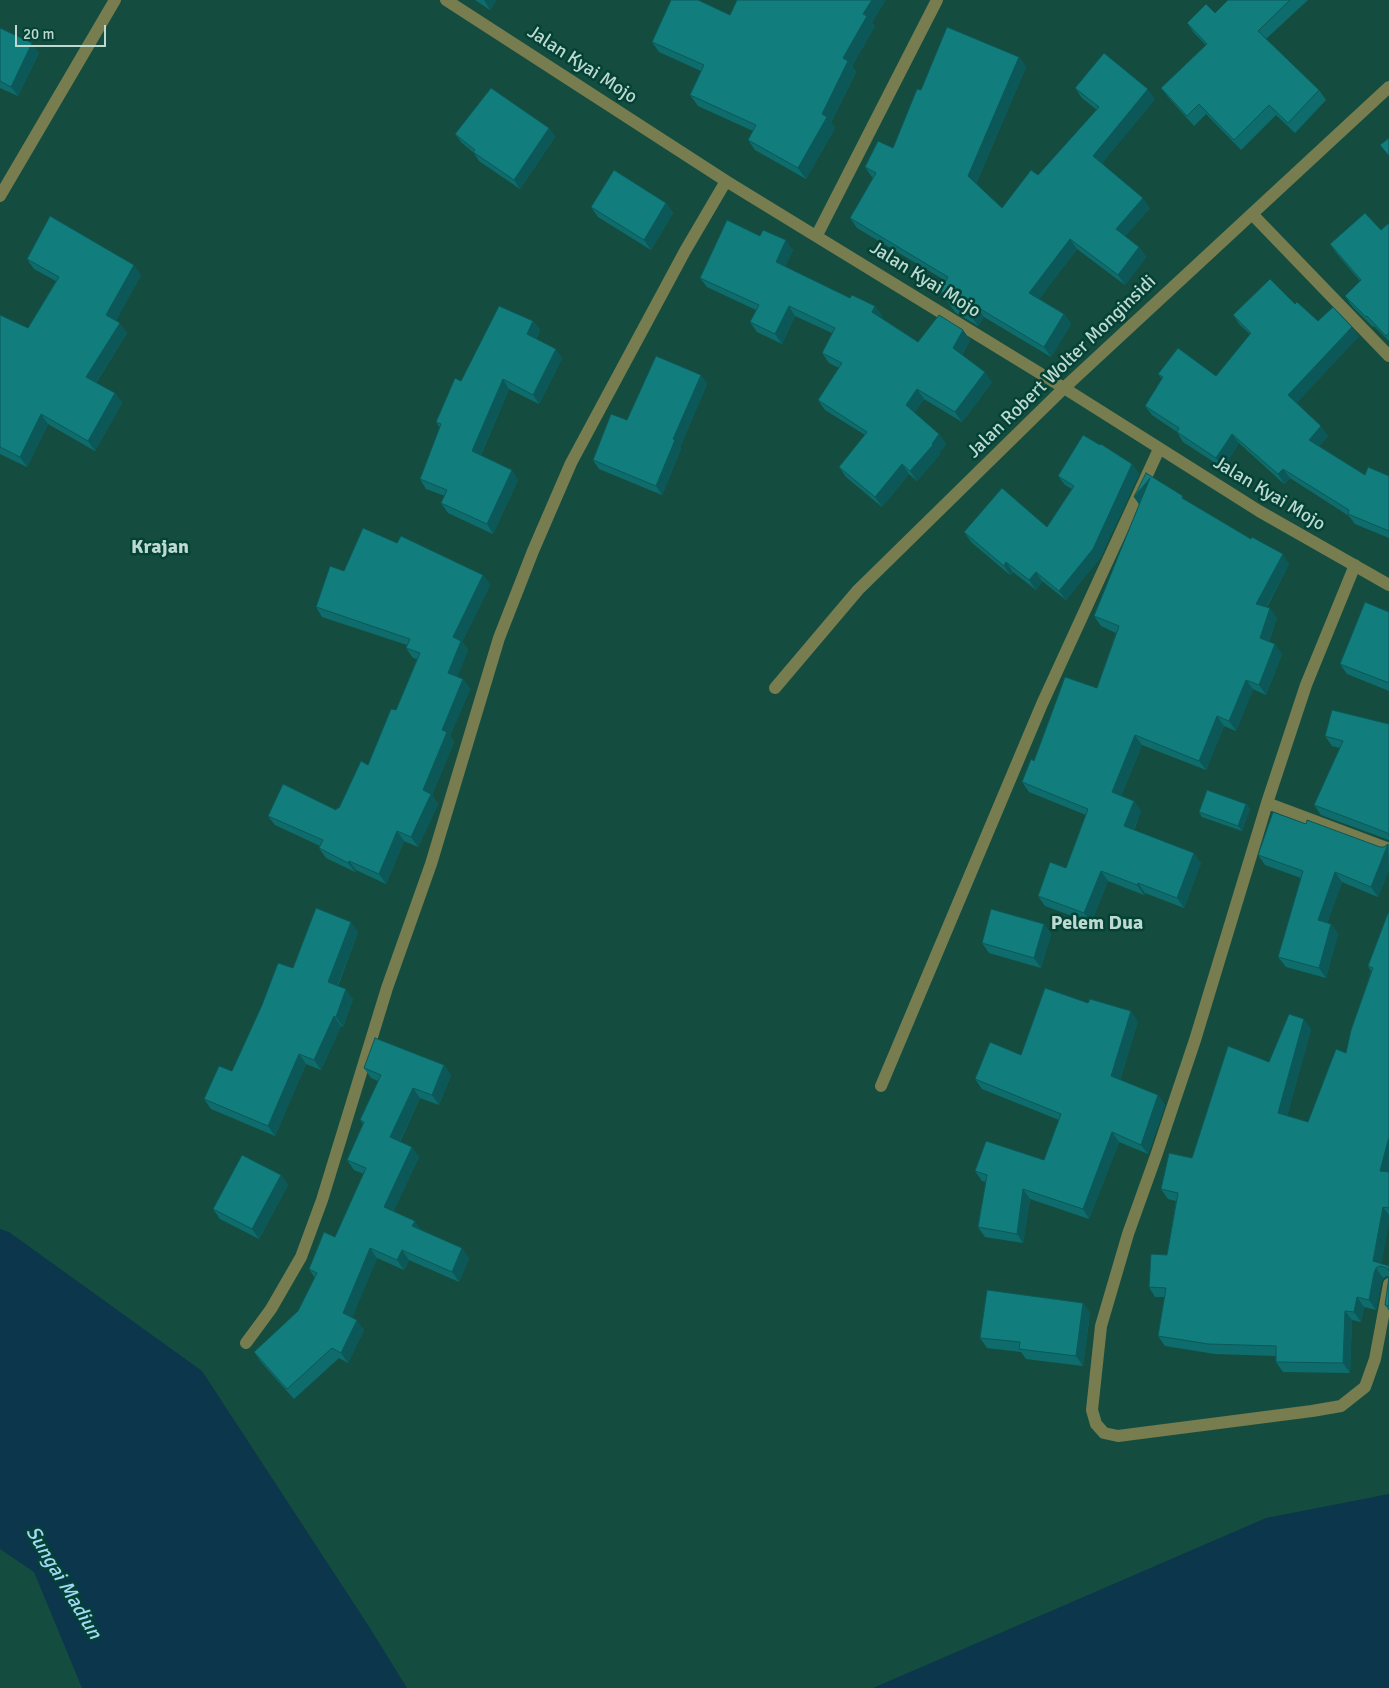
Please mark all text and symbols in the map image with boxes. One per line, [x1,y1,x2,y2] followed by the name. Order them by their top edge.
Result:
[18,15,109,47] scale bar
[523,21,641,109] street label: Jalan Kyai Mojo
[23,25,54,43] text: 20 m
[865,237,985,323] street label: Jalan Kyai Mojo
[963,271,1161,463] street label: Jalan Robert Wolter Monginsidi
[1209,452,1329,536] street label: Jalan Kyai Mojo
[131,536,189,560] district label: Krajan
[1051,912,1143,936] district label: Pelem Dua
[20,1522,106,1644] water label: Sungai Madiun

